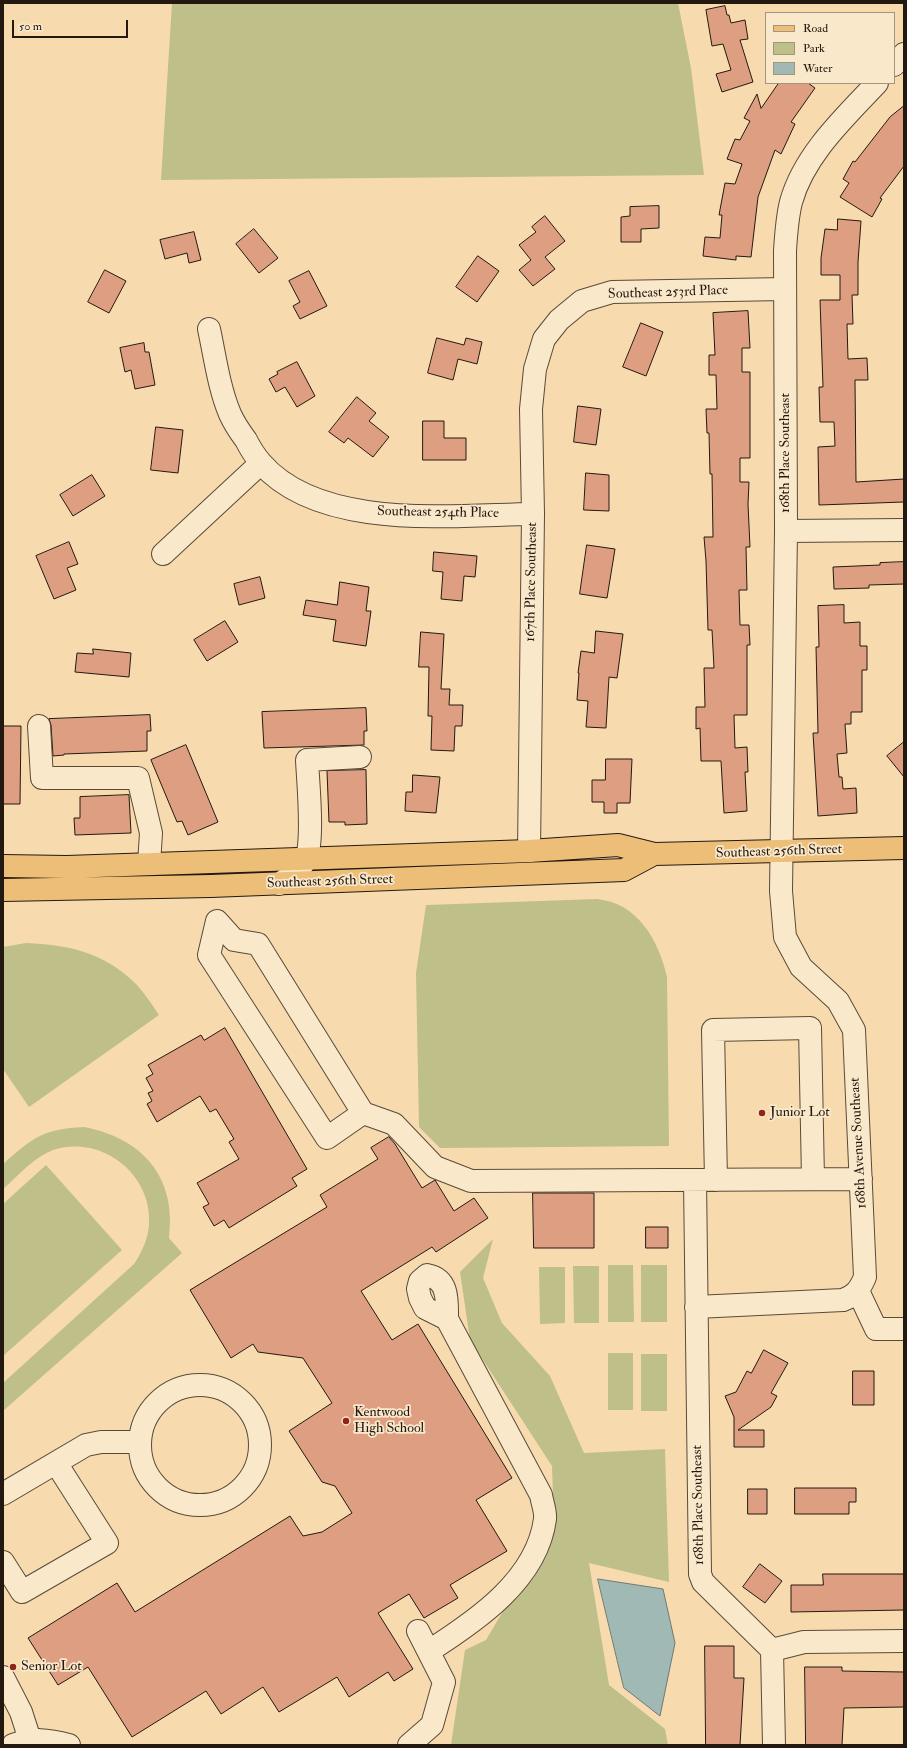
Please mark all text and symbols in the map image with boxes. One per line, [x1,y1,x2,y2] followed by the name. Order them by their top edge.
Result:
[14,12,130,38] scale bar
[765,12,895,84] legend
[19,19,42,34] text: 50 m
[803,21,828,36] text: Road
[803,41,825,56] text: Park
[803,61,832,76] text: Water
[608,283,728,303] street label: Southeast 253rd Place
[778,393,794,513] street label: 168th Place Southeast
[377,504,499,522] street label: Southeast 254th Place
[523,522,541,642] street label: 167th Place Southeast
[716,841,842,863] street label: Southeast 256th Street
[267,871,393,893] street label: Southeast 256th Street
[847,1077,871,1209] street label: 168th Avenue Southeast
[770,1105,830,1121] place label: Junior Lot
[757,1108,767,1118] marker: Junior Lot
[354,1405,424,1438] place label: Kentwood High School
[341,1416,351,1426] marker: Kentwood High School
[690,1445,708,1565] street label: 168th Place Southeast
[21,1659,82,1675] place label: Senior Lot
[8,1662,18,1672] marker: Senior Lot

